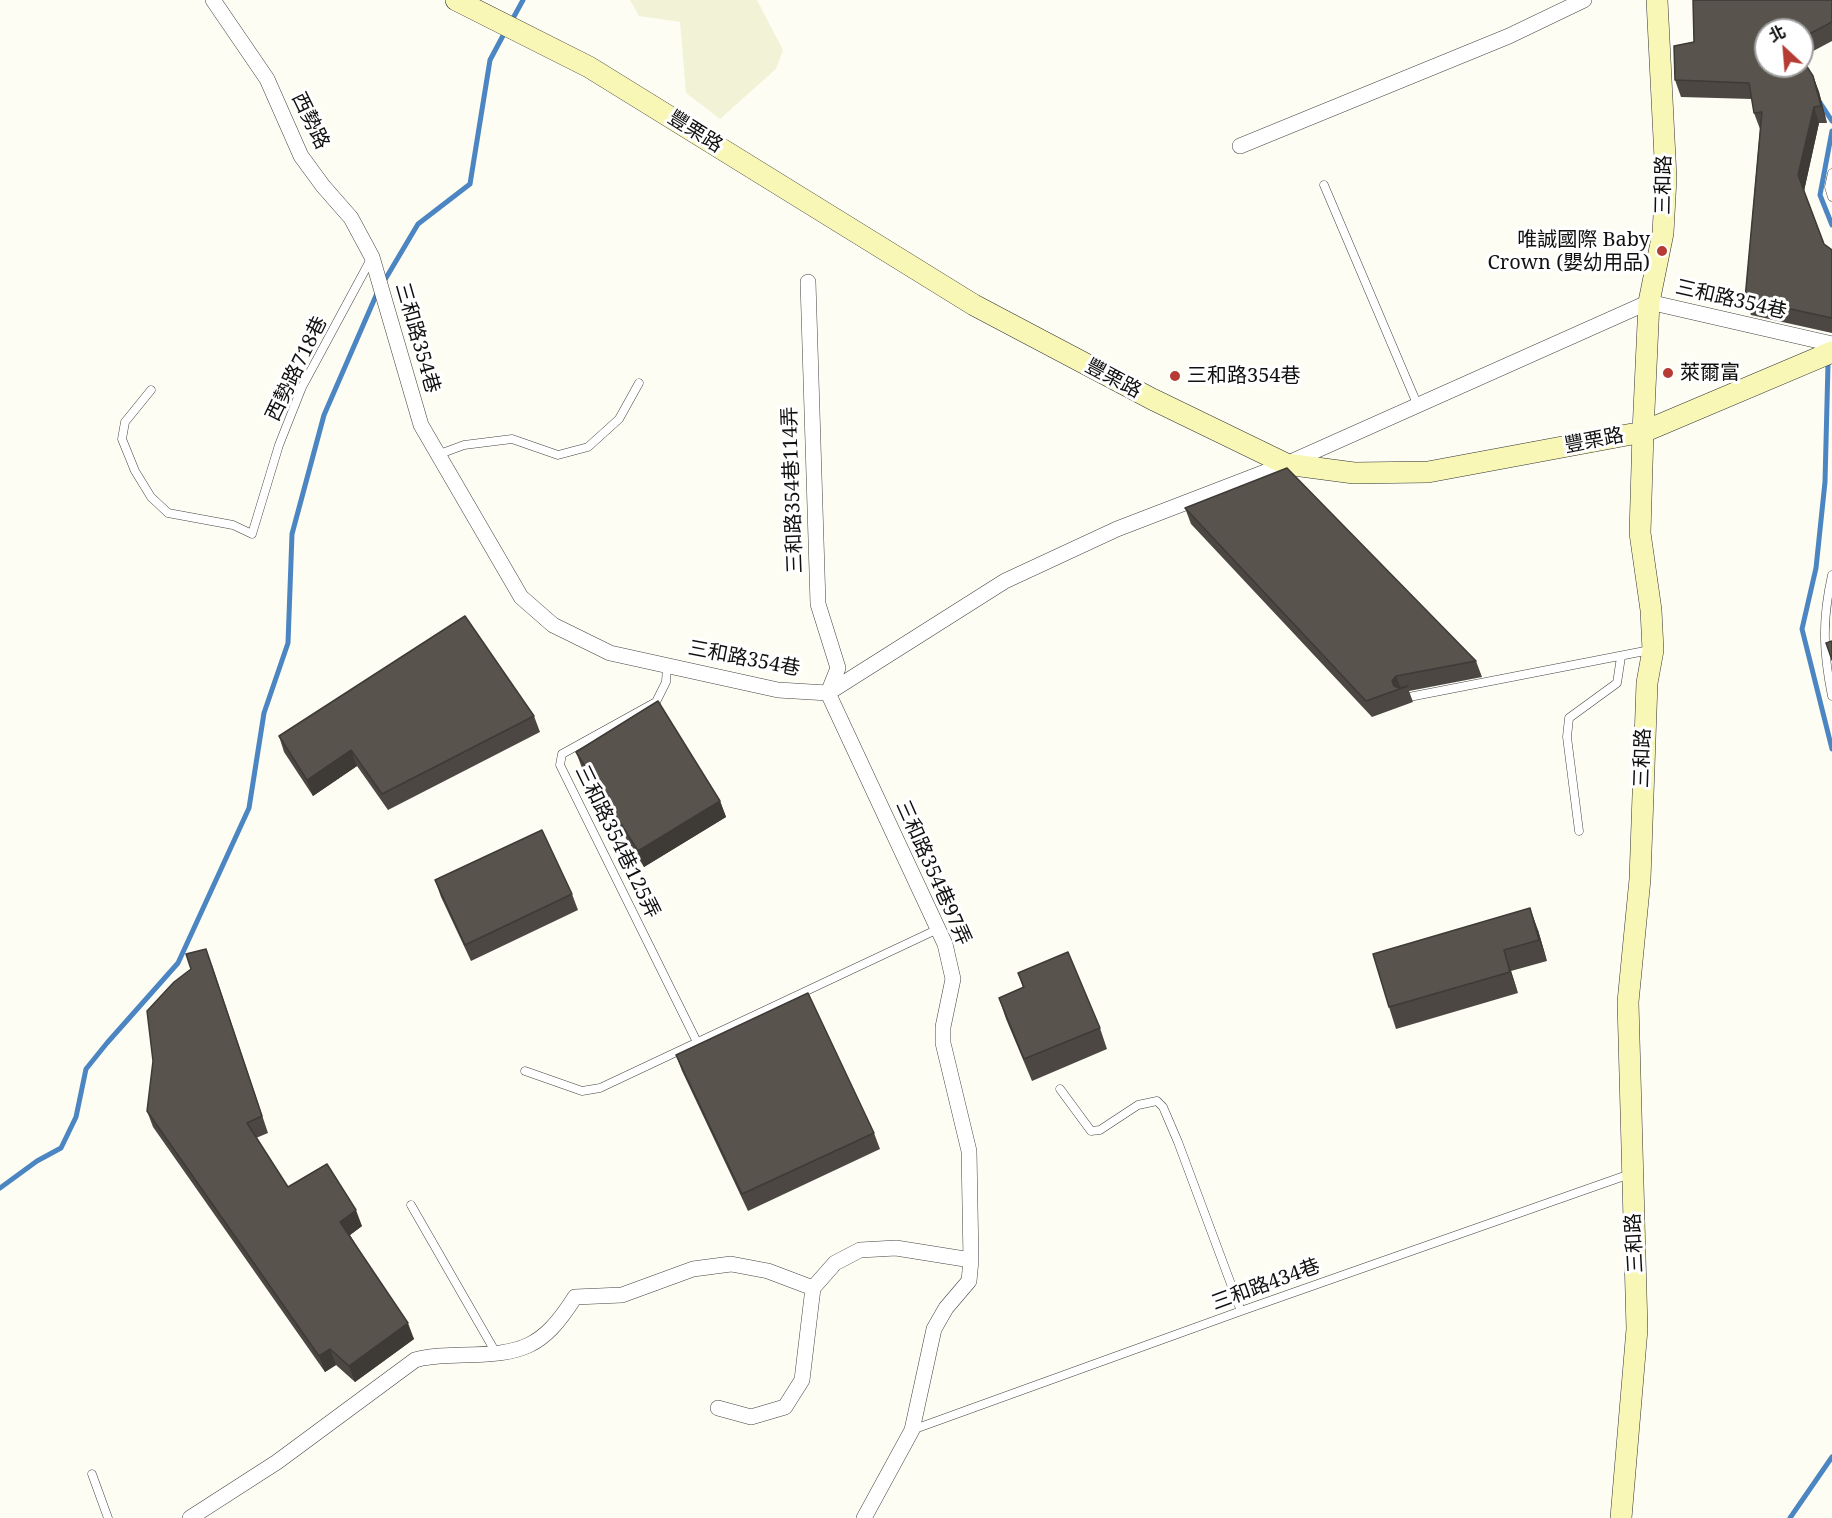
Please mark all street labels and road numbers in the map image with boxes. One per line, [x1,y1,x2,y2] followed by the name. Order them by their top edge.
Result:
[286,89,334,153] street label: 西勢路
[663,106,727,158] street label: 豐栗路
[1651,155,1677,215] street label: 三和路
[1673,276,1789,324] street label: 三和路354巷
[390,280,444,396] street label: 三和路354巷
[261,313,333,425] street label: 西勢路718巷
[1081,354,1145,404] street label: 豐栗路
[778,406,808,574] street label: 三和路354巷114弄
[1562,423,1626,459] street label: 豐栗路
[686,636,802,682] street label: 三和路354巷
[1630,728,1656,788] street label: 三和路
[570,762,664,922] street label: 三和路354巷125弄
[890,797,976,949] street label: 三和路354巷97弄
[1621,1212,1649,1274] street label: 三和路
[1209,1254,1323,1316] street label: 三和路434巷

